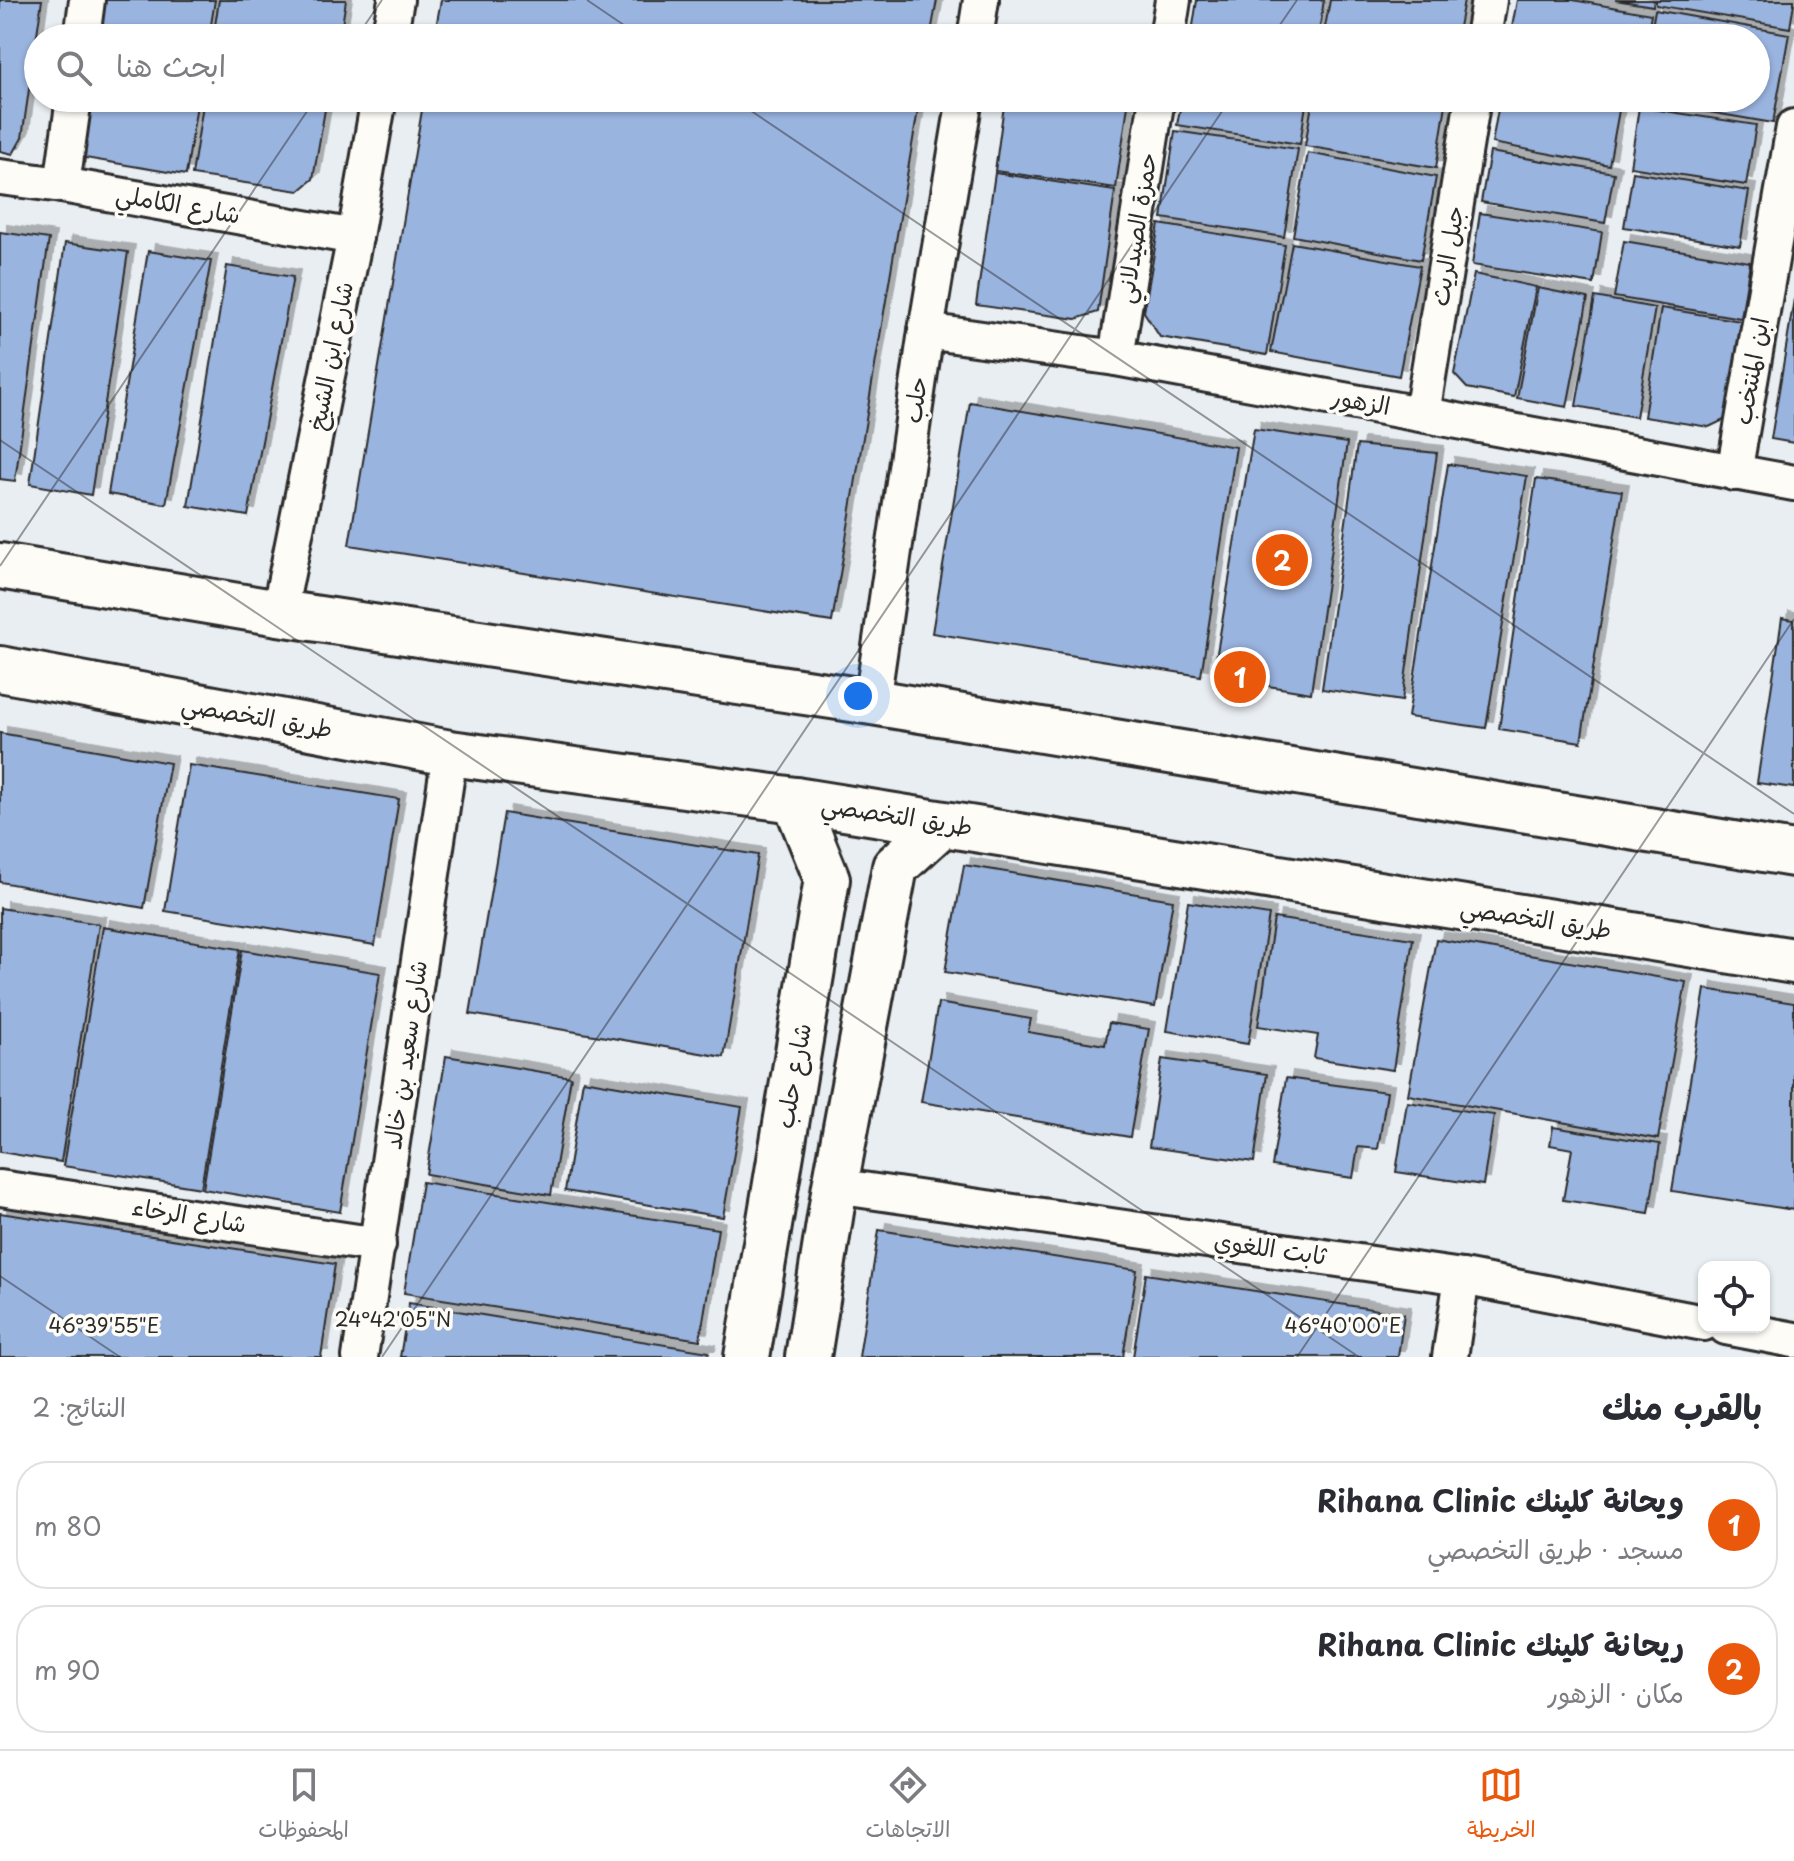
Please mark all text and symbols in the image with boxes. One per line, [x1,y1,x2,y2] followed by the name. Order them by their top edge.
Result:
[24,24,1770,112] search box
[116,42,226,87] text: ابحث هنا
[52,46,96,90] icon: search
[1105,150,1170,306] street label: حمزة الصيدلاني
[113,174,243,237] street label: شارع الكاملي
[1420,203,1472,309] street label: جبل الريث
[297,278,362,433] street label: شارع ابن الشيخ
[1723,314,1777,427] street label: ابن المنتخب
[893,374,935,425] street label: حلب
[1328,377,1394,423] street label: الزهور
[1256,530,1308,590] pin: 2
[1214,647,1266,707] pin: 1
[838,676,878,716] your location
[178,684,336,751] street label: طريق التخصصي
[818,784,976,849] street label: طريق التخصصي
[1457,887,1615,952] street label: طريق التخصصي
[373,958,436,1152] street label: شارع سعيد بن خالد
[765,1020,820,1131] street label: شارع حلب
[129,1187,249,1242] street label: شارع الرخاء
[1212,1221,1330,1274] street label: ثابت اللغوي
[1698,1261,1770,1333] map controls
[1698,1261,1770,1333] button: locate
[335,1304,451,1334] text: 24°42'05"N
[49,1310,159,1340] text: 46°39'55"E
[1285,1310,1401,1340] text: 46°40'00"E
[1602,1380,1762,1432] text: بالقرب منك
[32,1387,126,1426] text: النتائج: 2
[1317,1477,1684,1522] text: ويحانة كلينك Rihana Clinic
[34,1506,101,1545] text: 80 m
[1728,1506,1740,1545] text: 1
[1427,1529,1684,1568] text: مسجد · طريق التخصصي
[1317,1621,1684,1666] text: ريحانة كلينك Rihana Clinic
[34,1650,100,1689] text: 90 m
[1725,1650,1743,1689] text: 2
[1547,1673,1684,1712] text: مكان · الزهور
[258,1763,349,1849] tab: المحفوظات
[866,1763,950,1849] tab: الاتجاهات
[1467,1763,1536,1849] tab: الخريطة

